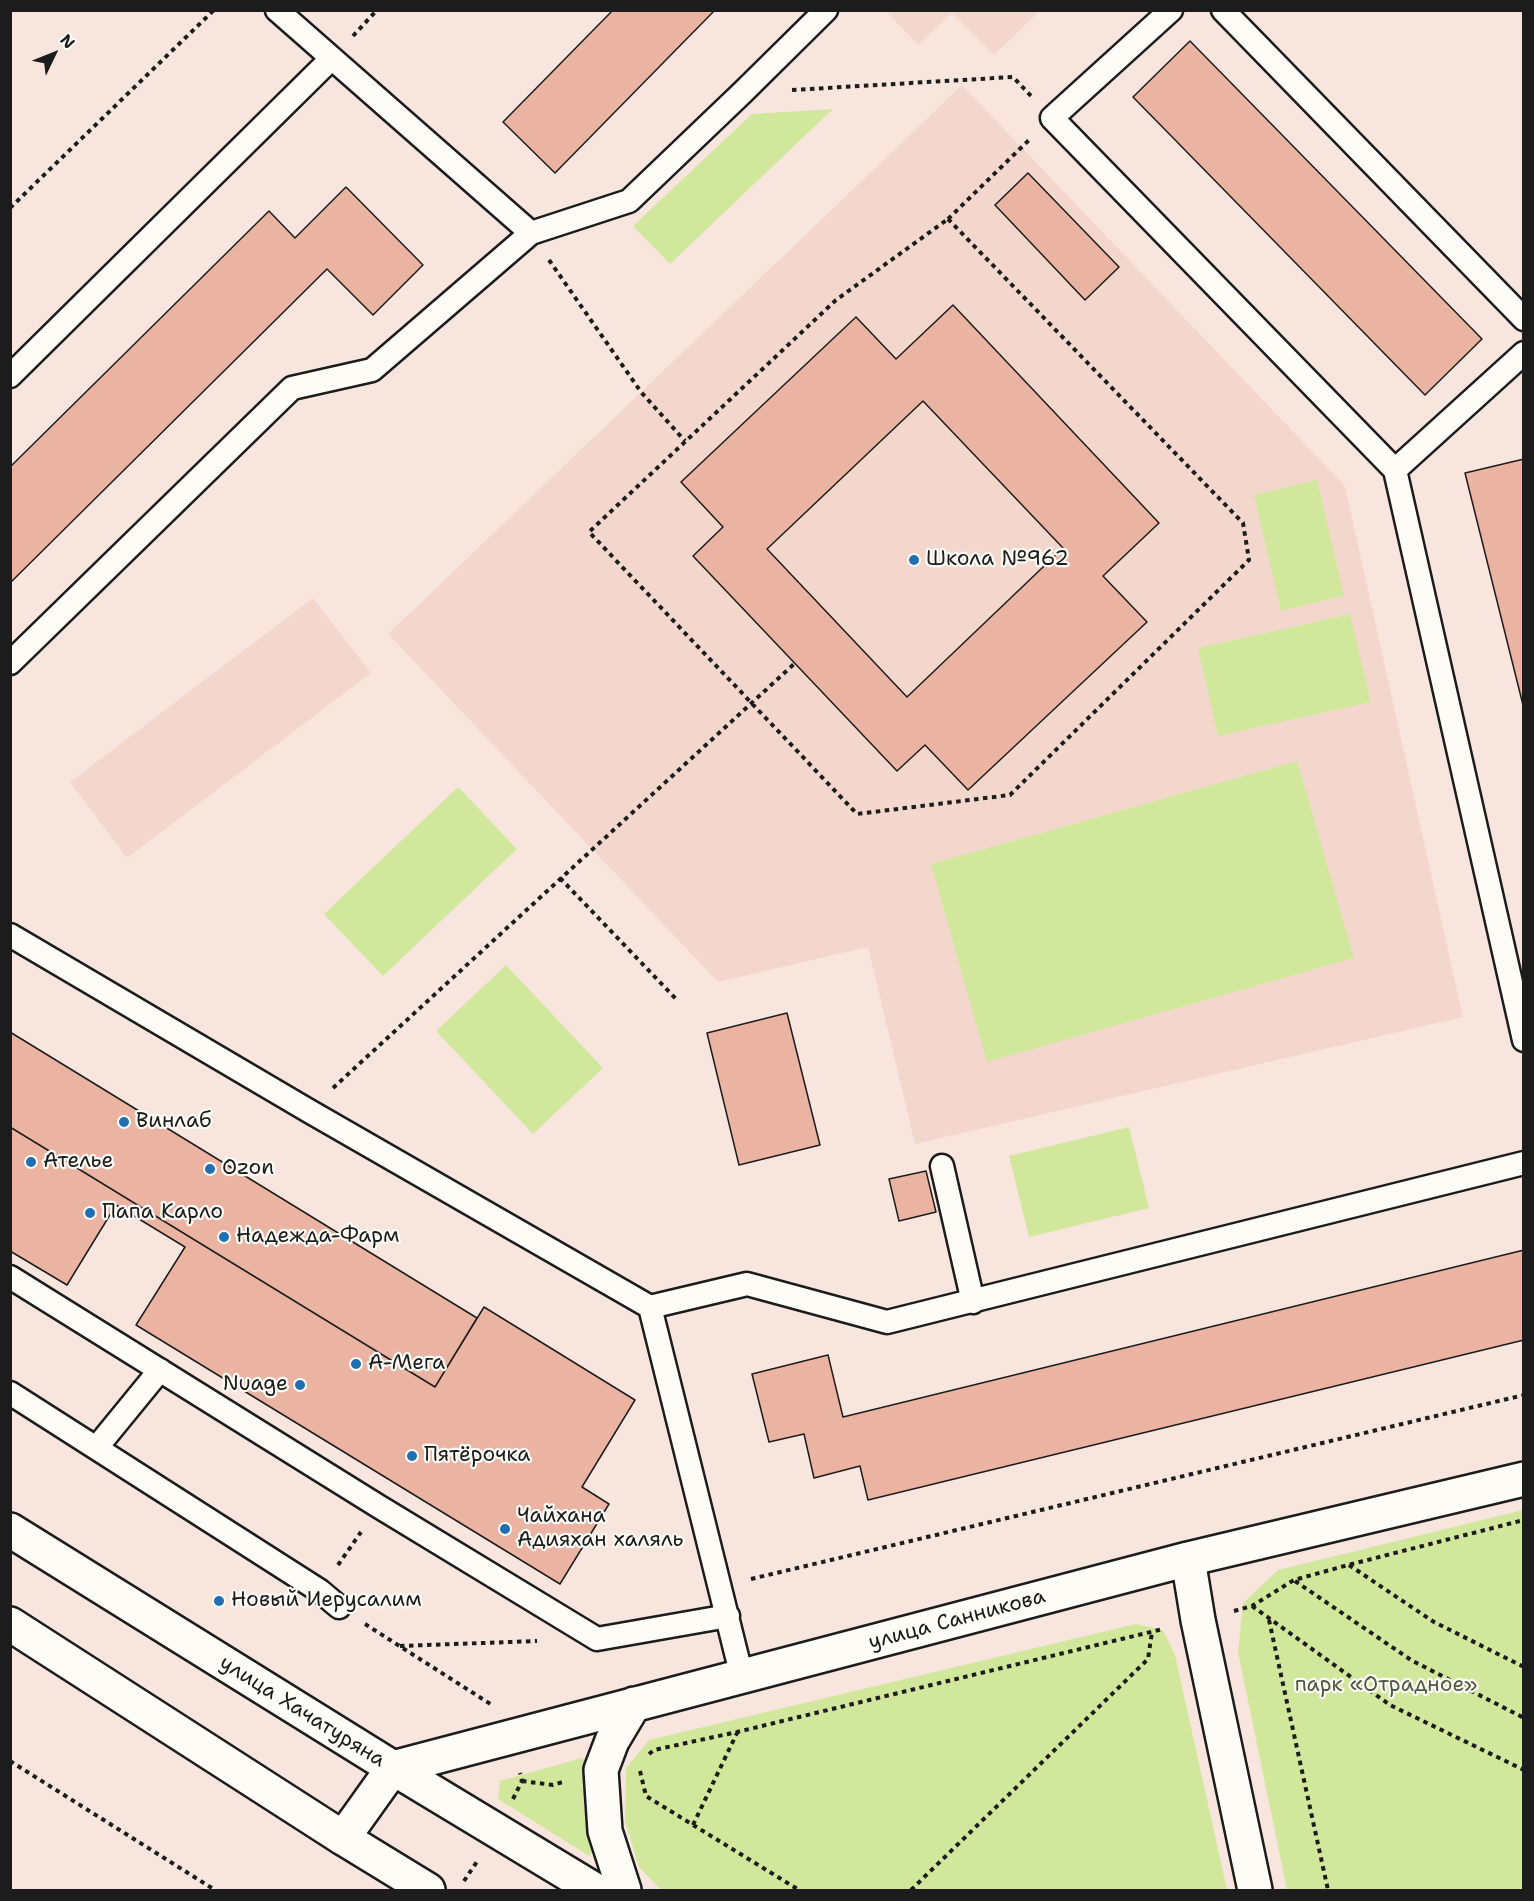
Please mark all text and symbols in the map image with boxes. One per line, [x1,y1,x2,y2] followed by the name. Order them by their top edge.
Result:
[24,24,84,84] north arrow
[56,30,80,53] text: N
[926,547,1069,573] place label: Школа №962
[907,553,921,567] marker: Школа №962
[136,1109,211,1135] place label: Винлаб
[117,1115,131,1129] marker: Винлаб
[43,1149,113,1175] place label: Ателье
[24,1155,38,1169] marker: Ателье
[222,1156,274,1182] place label: Ozon
[203,1162,217,1176] marker: Ozon
[102,1200,223,1226] place label: Папа Карло
[83,1206,97,1220] marker: Папа Карло
[236,1224,399,1250] place label: Надежда-Фарм
[217,1230,231,1244] marker: Надежда-Фарм
[368,1351,445,1377] place label: А-Мега
[349,1357,363,1371] marker: А-Мега
[223,1372,288,1398] place label: Nuage
[293,1378,307,1392] marker: Nuage
[424,1443,530,1469] place label: Пятёрочка
[405,1449,419,1463] marker: Пятёрочка
[517,1504,683,1554] place label: Чайхана Адияхан халяль
[498,1522,512,1536] marker: Чайхана Адияхан халяль
[866,1584,1048,1656] street label: улица Санникова
[231,1588,422,1614] place label: Новый Иерусалим
[212,1594,226,1608] marker: Новый Иерусалим
[214,1651,390,1773] street label: улица Хачатуряна
[1295,1673,1477,1699] park label: парк «Отрадное»

